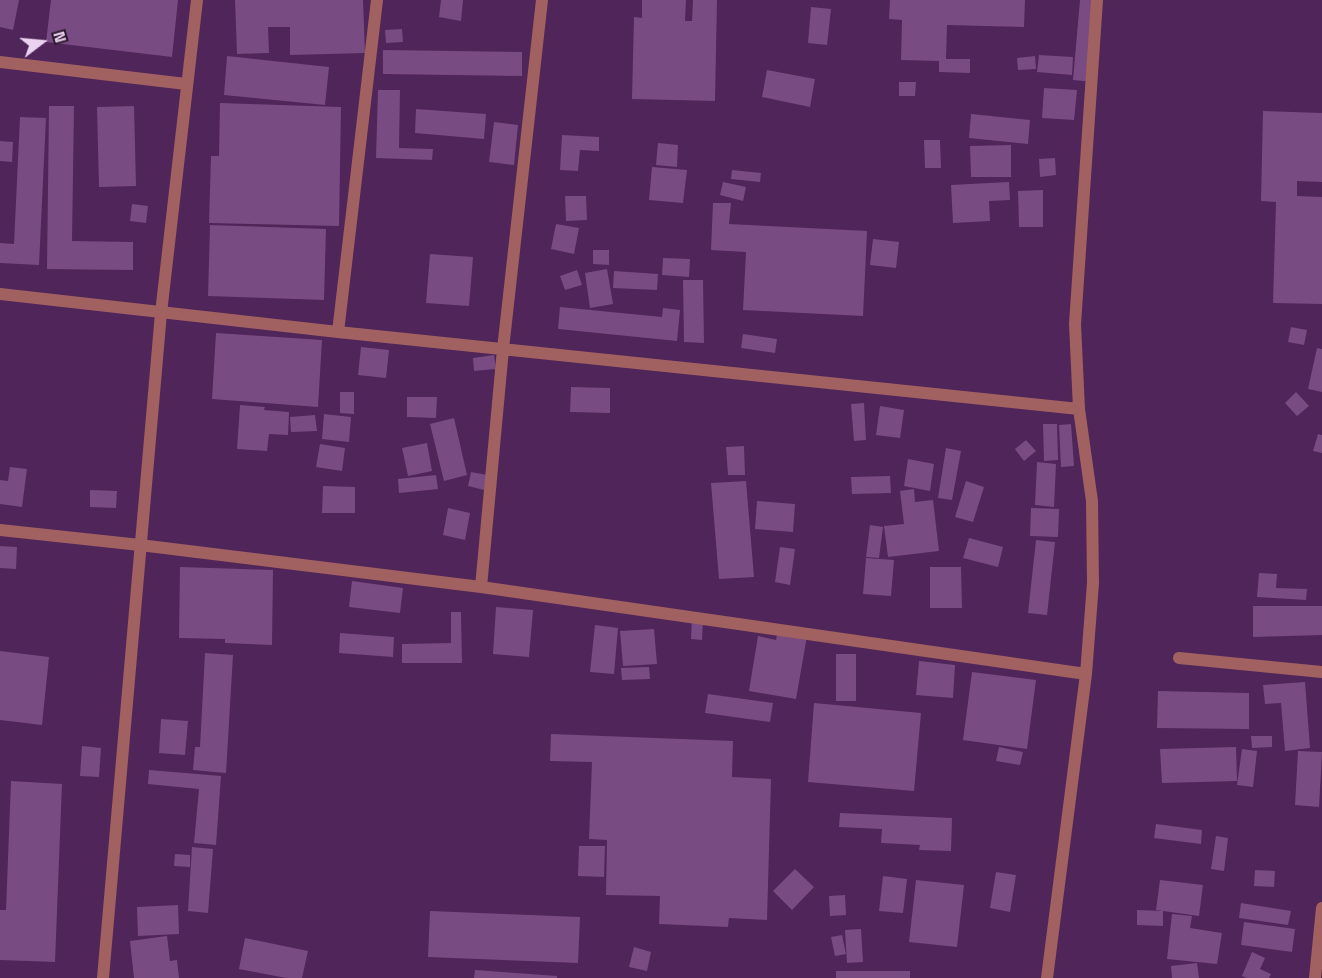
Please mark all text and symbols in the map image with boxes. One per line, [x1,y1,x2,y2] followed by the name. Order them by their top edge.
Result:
[12,12,72,72] north arrow
[48,29,71,45] text: N

